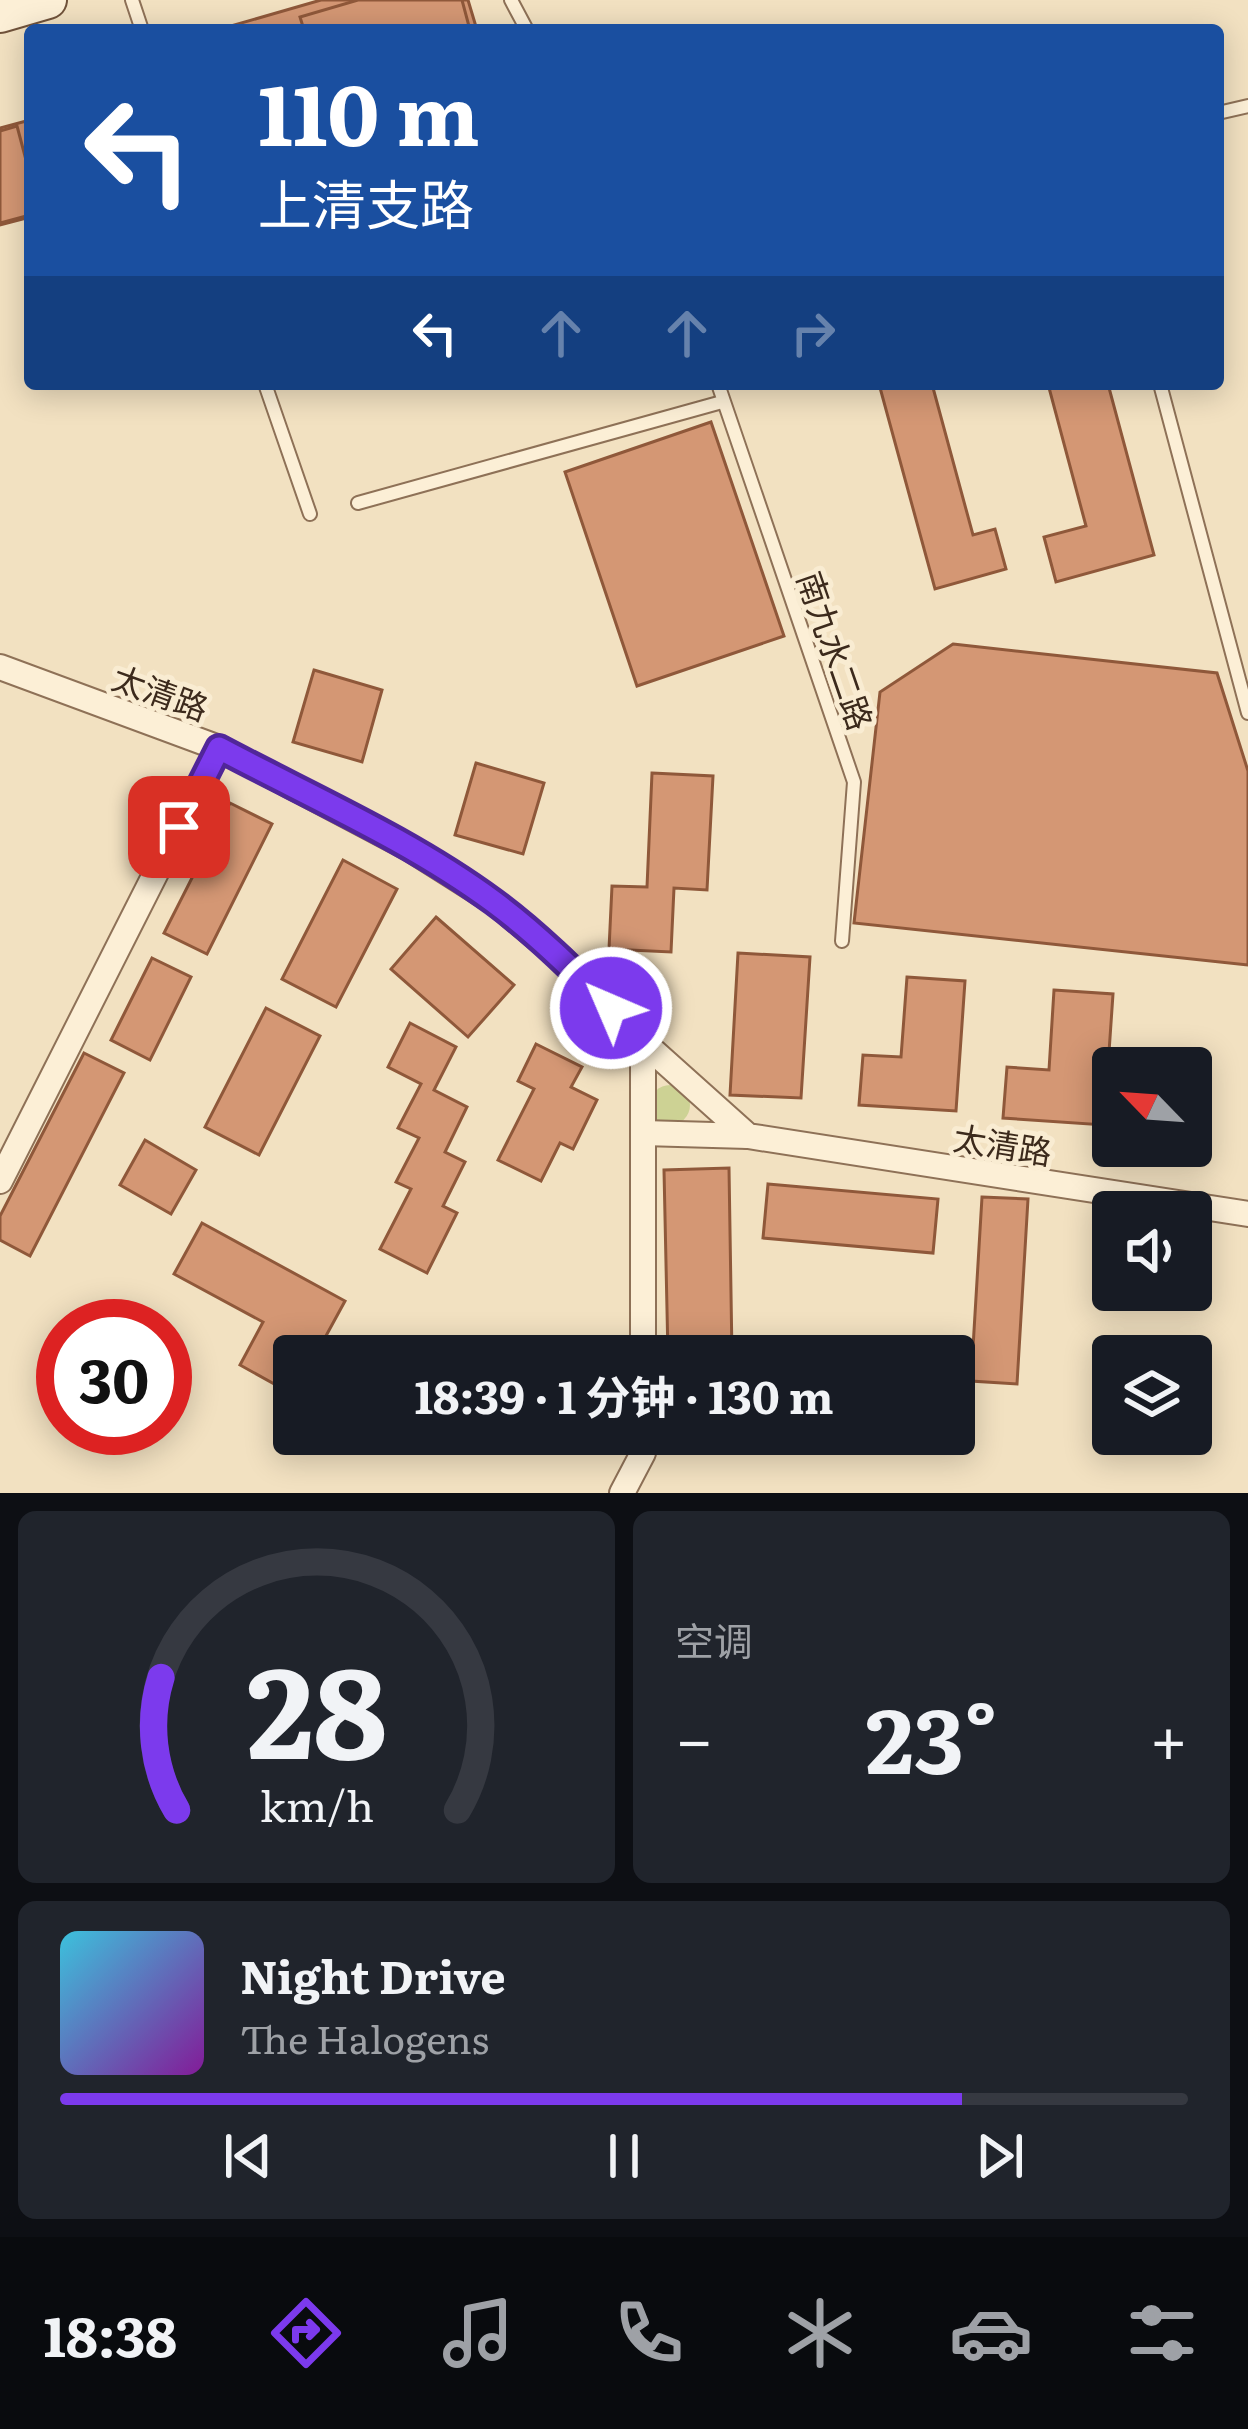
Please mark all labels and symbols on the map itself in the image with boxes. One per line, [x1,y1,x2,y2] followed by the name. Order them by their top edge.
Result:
[787,564,887,736] street label: 南九水二路
[106,651,216,731] street label: 太清路
[128,776,230,878] pin
[548,945,674,1071] position arrow
[1092,1047,1212,1167] north arrow
[950,1111,1056,1175] street label: 太清路
[36,1299,192,1455] speed limit sign: 30

